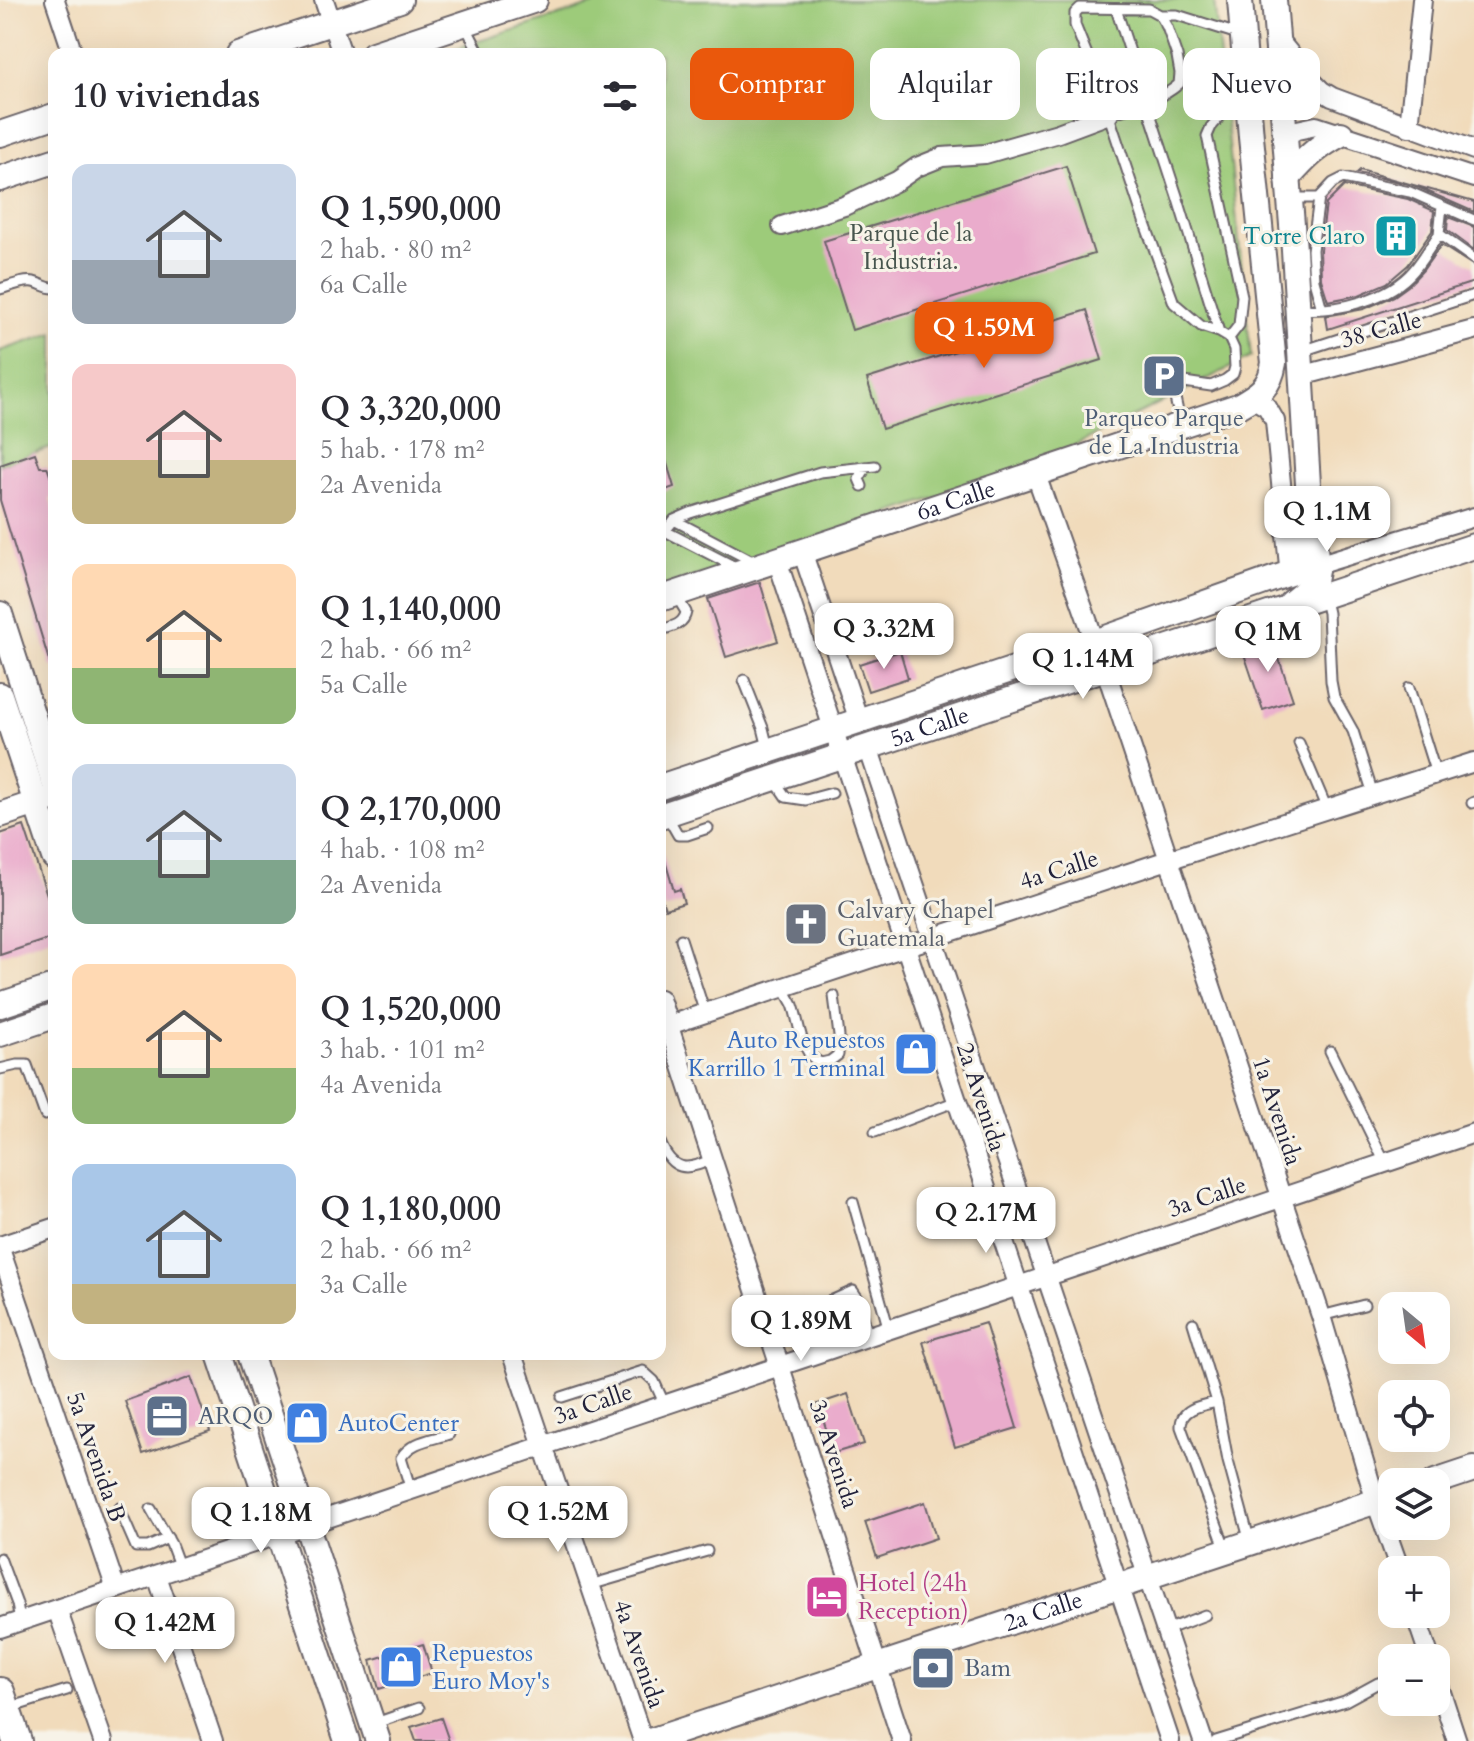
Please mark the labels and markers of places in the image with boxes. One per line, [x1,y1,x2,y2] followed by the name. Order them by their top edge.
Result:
[1372,212,1420,260] building icon: Torre Claro
[1243,220,1365,253] place label: Torre Claro
[910,302,1058,370] pin: Q 1.59M
[1140,352,1188,400] parking icon: Parqueo Parque de La Industria
[1084,402,1244,463] place label: Parqueo Parque de La Industria
[1262,486,1392,554] pin: Q 1.1M
[810,603,958,671] pin: Q 3.32M
[1221,606,1315,674] pin: Q 1M
[1009,633,1157,701] pin: Q 1.14M
[837,894,994,955] place label: Calvary Chapel Guatemala
[782,900,830,948] church icon: Calvary Chapel Guatemala
[688,1024,885,1085] place label: Auto Repuestos Karrillo 1 Terminal
[892,1030,940,1078] shop icon: Auto Repuestos Karrillo 1 Terminal
[912,1187,1060,1255] pin: Q 2.17M
[727,1295,875,1363] pin: Q 1.89M
[143,1392,191,1440] office icon: ARQO
[283,1399,331,1447] shop icon: AutoCenter
[198,1400,273,1433] place label: ARQO
[338,1407,459,1440] place label: AutoCenter
[484,1486,632,1554] pin: Q 1.52M
[187,1487,335,1555] pin: Q 1.18M
[858,1567,969,1628] place label: Hotel (24h Reception)
[803,1573,851,1621] hotel icon: Hotel (24h Reception)
[91,1597,239,1665] pin: Q 1.42M
[432,1637,550,1698] place label: Repuestos Euro Moy's
[377,1643,425,1691] shop icon: Repuestos Euro Moy's
[909,1644,957,1692] bank icon: Bam
[964,1652,1012,1685] place label: Bam

